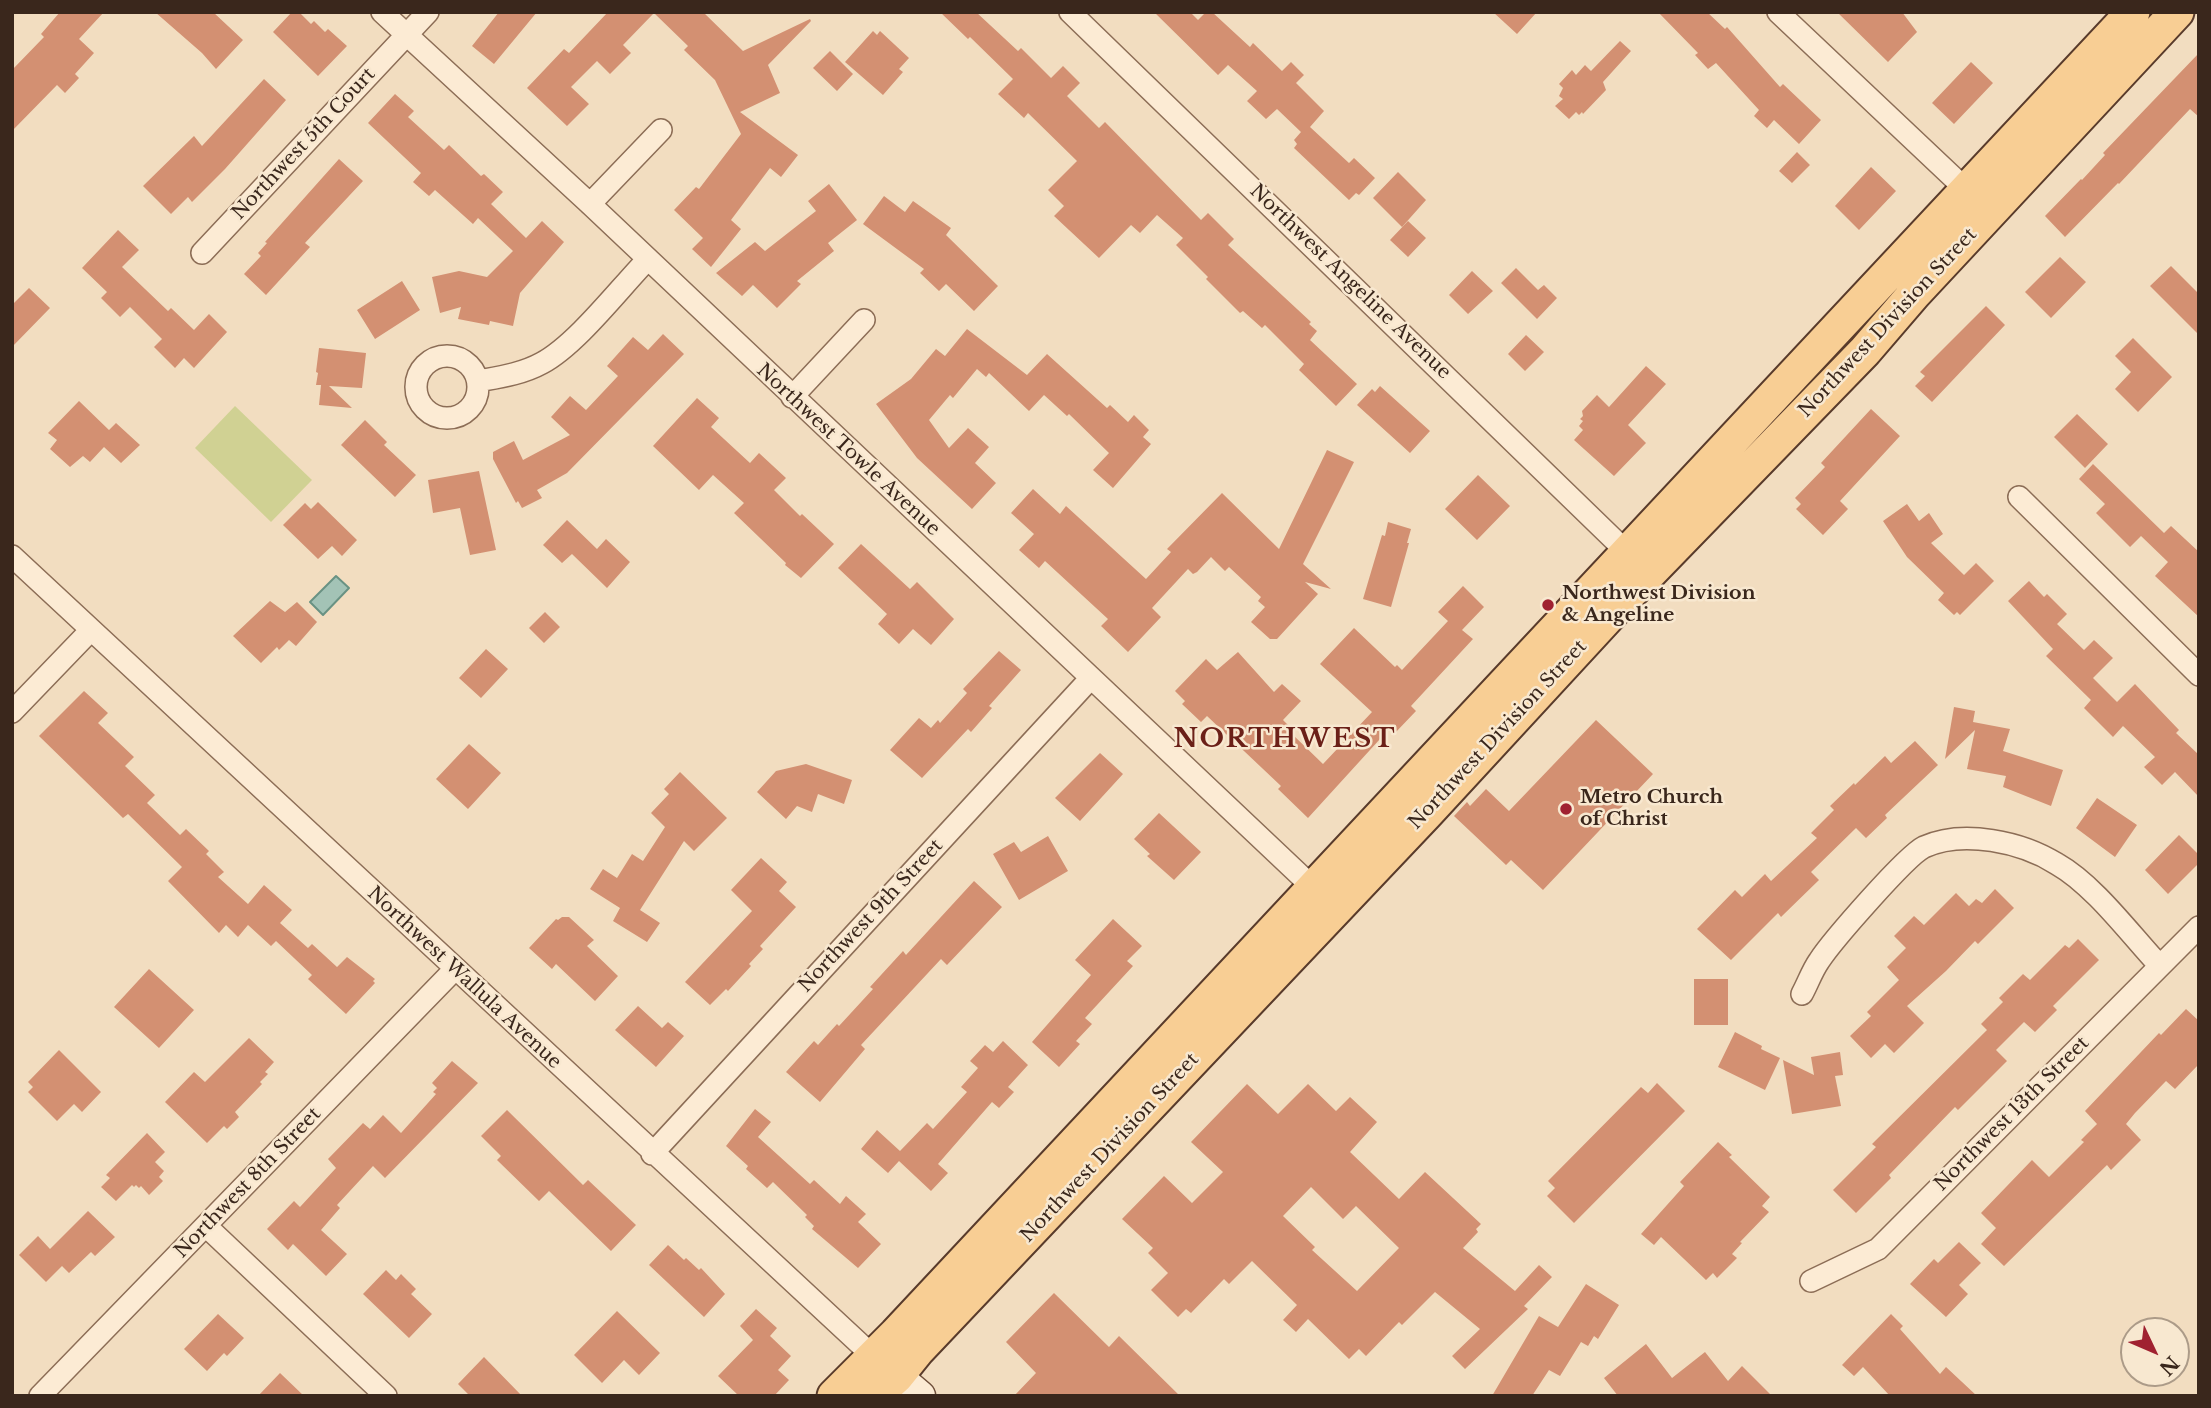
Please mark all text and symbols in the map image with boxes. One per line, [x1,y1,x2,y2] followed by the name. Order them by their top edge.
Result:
[228,63,380,225] street label: Northwest 5th Court
[1245,180,1455,384] street label: Northwest Angeline Avenue
[1794,224,1982,422] street label: Northwest Division Street
[752,359,944,541] street label: Northwest Towle Avenue
[1562,583,1755,627] place label: Northwest Division & Angeline
[1540,597,1556,613] marker: Northwest Division & Angeline
[1404,636,1592,834] street label: Northwest Division Street
[1175,724,1395,756] district label: NORTHWEST
[1580,787,1723,831] place label: Metro Church of Christ
[1558,801,1574,817] marker: Metro Church of Christ
[794,835,948,997] street label: Northwest 9th Street
[362,882,566,1074] street label: Northwest Wallula Avenue
[1930,1032,2094,1196] street label: Northwest 13th Street
[1016,1049,1204,1247] street label: Northwest Division Street
[170,1103,326,1263] street label: Northwest 8th Street
[2120,1317,2190,1387] north arrow
[2155,1351,2184,1380] text: N

